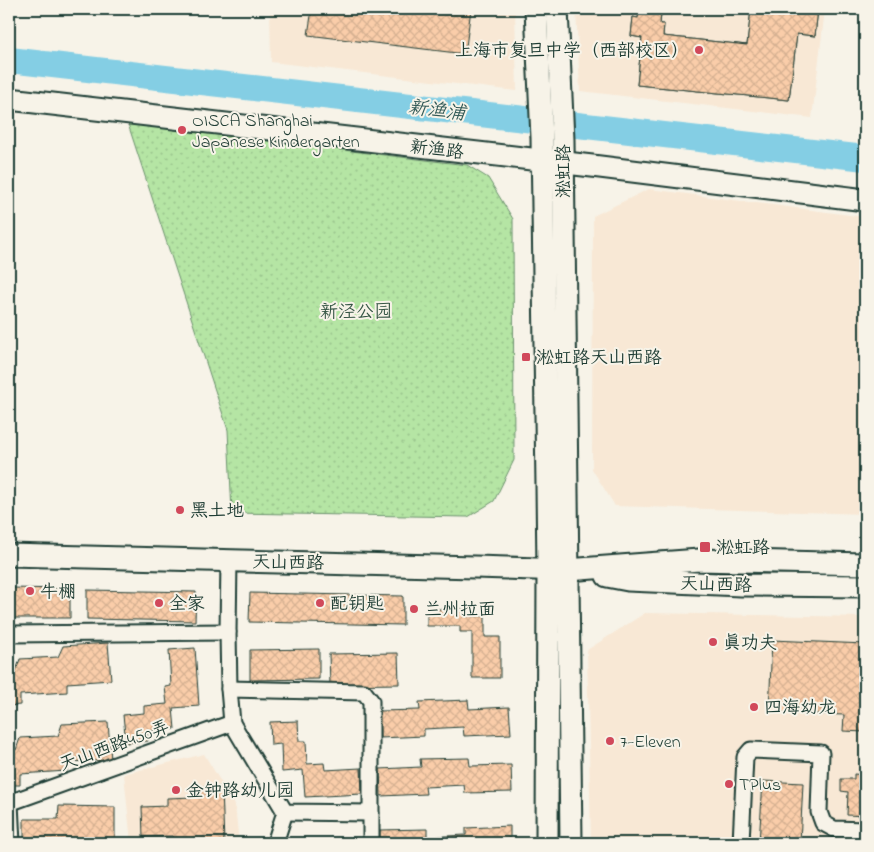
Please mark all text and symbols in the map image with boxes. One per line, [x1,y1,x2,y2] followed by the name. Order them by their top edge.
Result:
[455,39,689,65] place label: 上海市复旦中学（西部校区）
[693,44,705,56] marker: 上海市复旦中学（西部校区）
[407,95,469,129] water label: 新渔浦
[192,109,360,157] place label: OISCA Shanghai Japanese Kindergarten
[176,124,188,136] marker: OISCA Shanghai Japanese Kindergarten
[408,135,465,167] street label: 新渔路
[552,144,578,198] street label: 淞虹路
[320,300,392,326] park label: 新泾公园
[536,346,662,372] place label: 淞虹路天山西路
[520,351,532,363] marker: 淞虹路天山西路
[190,499,244,525] place label: 黑土地
[174,504,186,516] marker: 黑土地
[716,536,770,562] place label: 淞虹路
[698,540,712,554] marker: 淞虹路
[252,550,324,578] street label: 天山西路
[679,572,752,600] street label: 天山西路
[40,580,76,606] place label: 牛棚
[24,585,36,597] marker: 牛棚
[169,592,205,618] place label: 全家
[330,592,384,618] place label: 配钥匙
[153,597,165,609] marker: 全家
[314,597,326,609] marker: 配钥匙
[424,598,496,624] place label: 兰州拉面
[408,603,420,615] marker: 兰州拉面
[723,631,777,657] place label: 真功夫
[707,636,719,648] marker: 真功夫
[764,696,836,722] place label: 四海幼龙
[748,701,760,713] marker: 四海幼龙
[56,715,173,779] street label: 天山西路450弄
[620,730,681,756] place label: 7-Eleven
[604,735,616,747] marker: 7-Eleven
[739,773,781,799] place label: TPlus
[723,778,735,790] marker: TPlus
[186,779,294,805] place label: 金钟路幼儿园
[170,784,182,796] marker: 金钟路幼儿园

